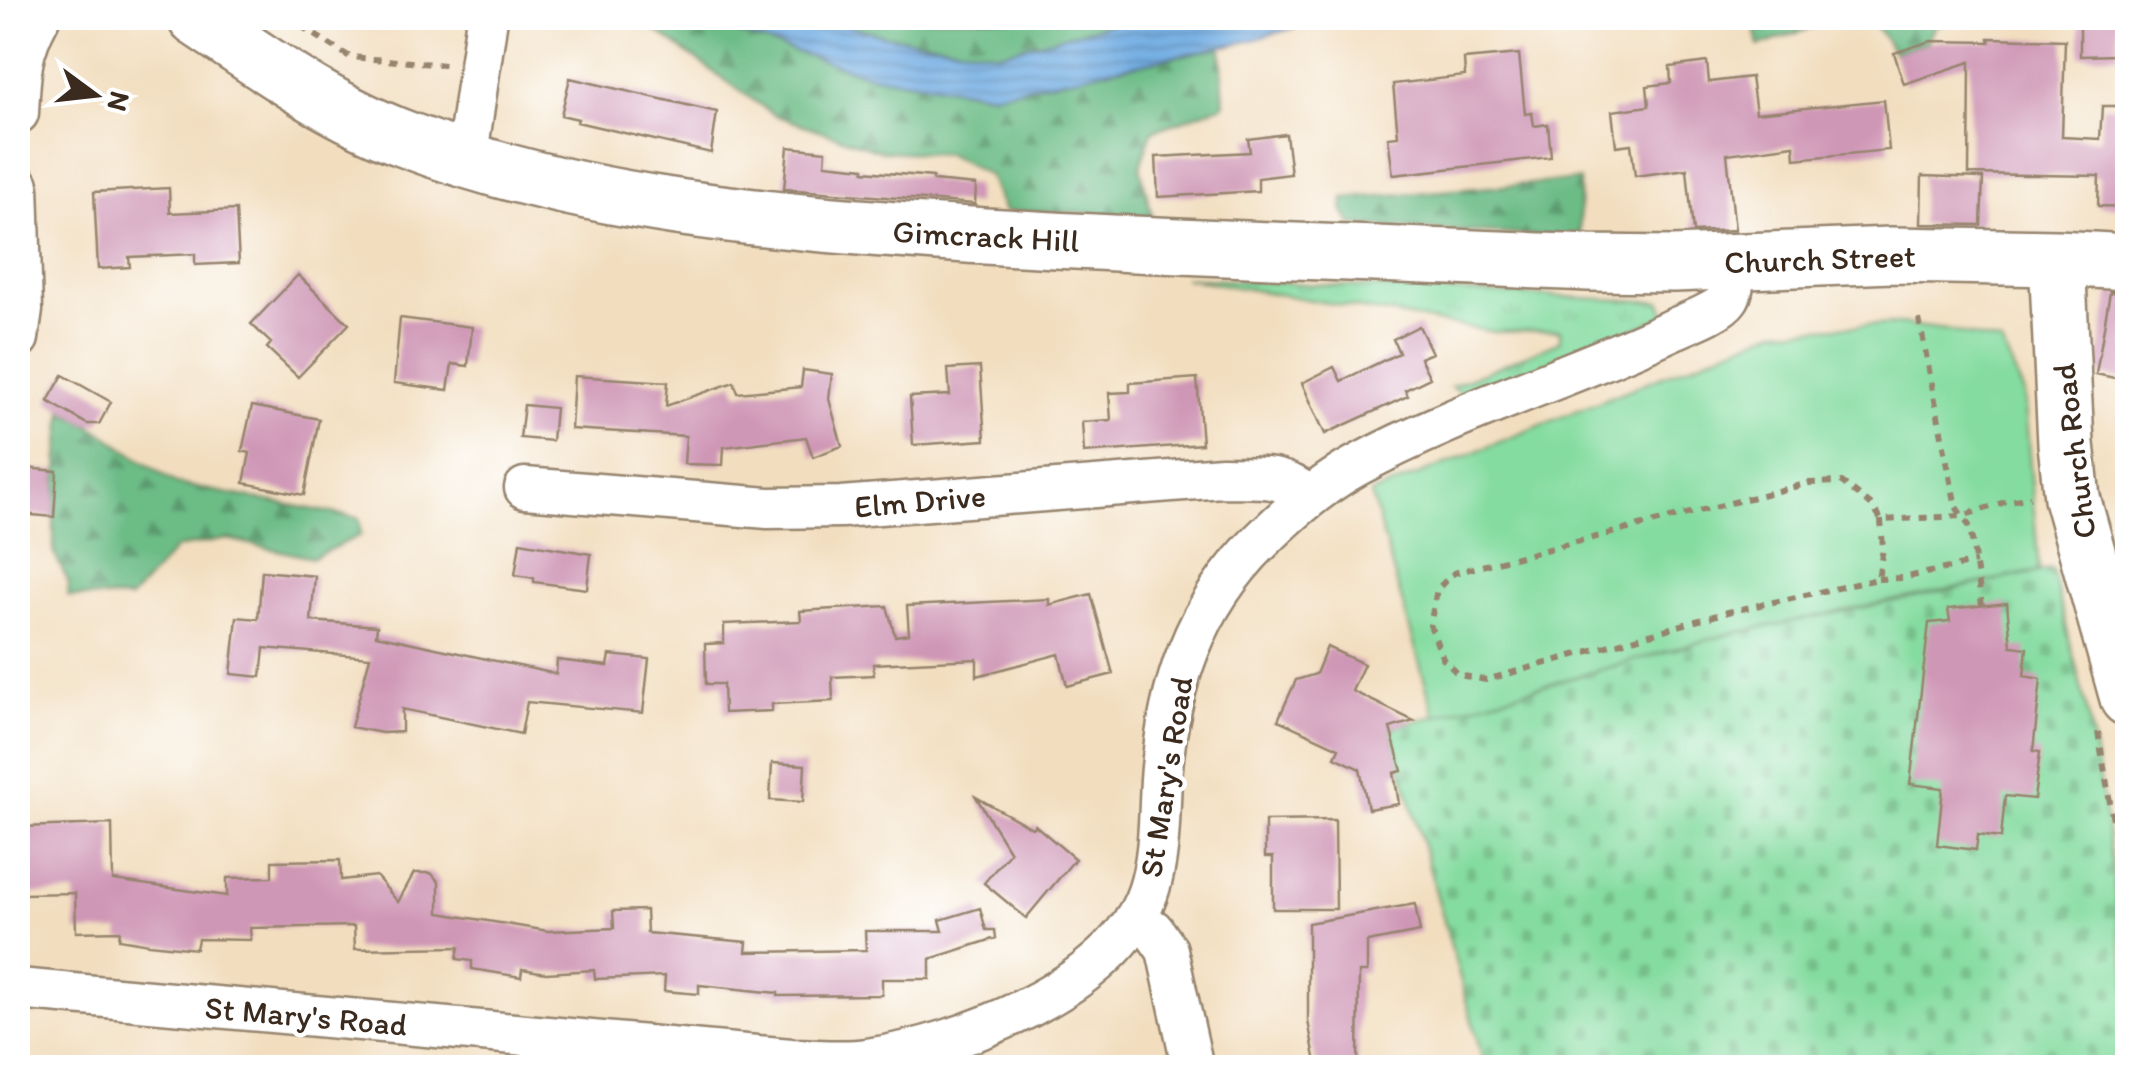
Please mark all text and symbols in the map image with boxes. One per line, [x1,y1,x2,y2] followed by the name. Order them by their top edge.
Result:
[45,45,145,145] north arrow
[100,88,138,115] text: N
[892,212,1080,260] street label: Gimcrack Hill
[1723,237,1917,281] street label: Church Street
[2044,361,2104,541] street label: Church Road
[853,476,987,526] street label: Elm Drive
[1131,674,1201,880] street label: St Mary's Road
[203,988,409,1044] street label: St Mary's Road

